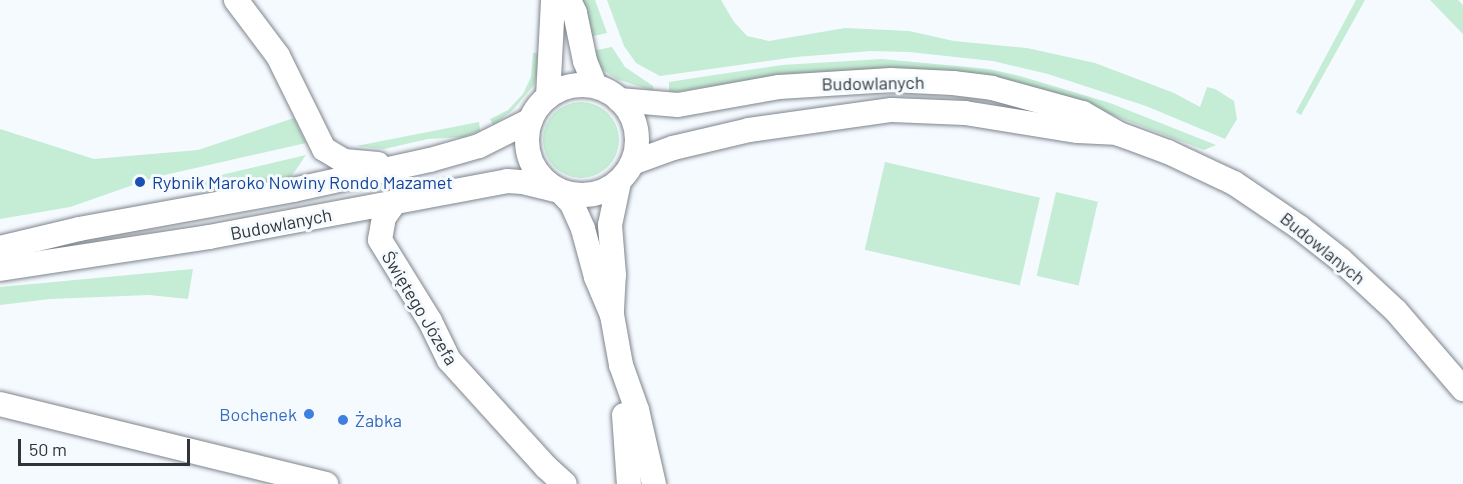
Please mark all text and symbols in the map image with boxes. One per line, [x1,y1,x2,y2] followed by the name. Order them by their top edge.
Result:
[821,71,925,95] street label: Budowlanych
[152,171,453,193] place label: Rybnik Maroko Nowiny Rondo Mazamet
[133,175,147,189] marker: Rybnik Maroko Nowiny Rondo Mazamet
[228,204,334,244] street label: Budowlanych
[1276,207,1370,289] street label: Budowlanych
[377,247,463,369] street label: Świętego Józefa
[219,403,297,425] place label: Bochenek
[302,407,316,421] marker: Bochenek
[355,409,402,431] place label: Żabka
[336,413,350,427] marker: Żabka
[21,427,194,465] scale bar
[29,438,67,460] text: 50 m

